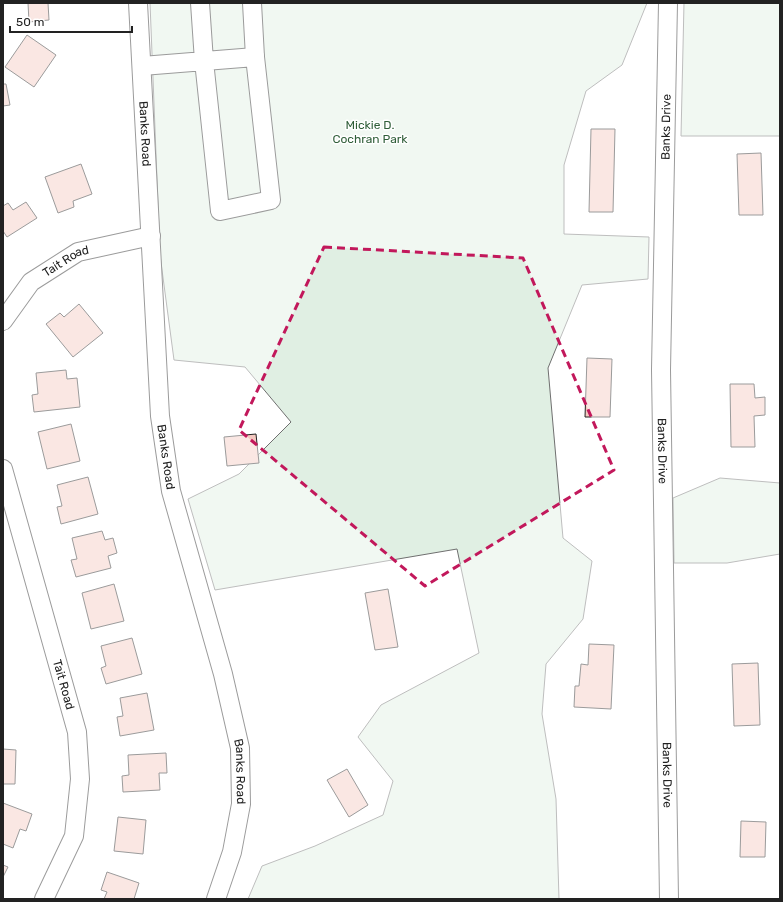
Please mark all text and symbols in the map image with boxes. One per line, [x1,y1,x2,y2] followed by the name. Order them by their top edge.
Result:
[10,8,132,34] scale bar
[16,15,44,29] text: 50 m
[658,94,674,160] street label: Banks Drive
[136,101,154,167] street label: Banks Road
[332,118,408,146] park label: Mickie D. Cochran Park
[40,243,90,280] street label: Tait Road
[655,418,670,484] street label: Banks Drive
[154,424,178,490] street label: Banks Road
[50,658,77,711] street label: Tait Road
[231,737,248,804] street label: Banks Road
[660,742,675,808] street label: Banks Drive

